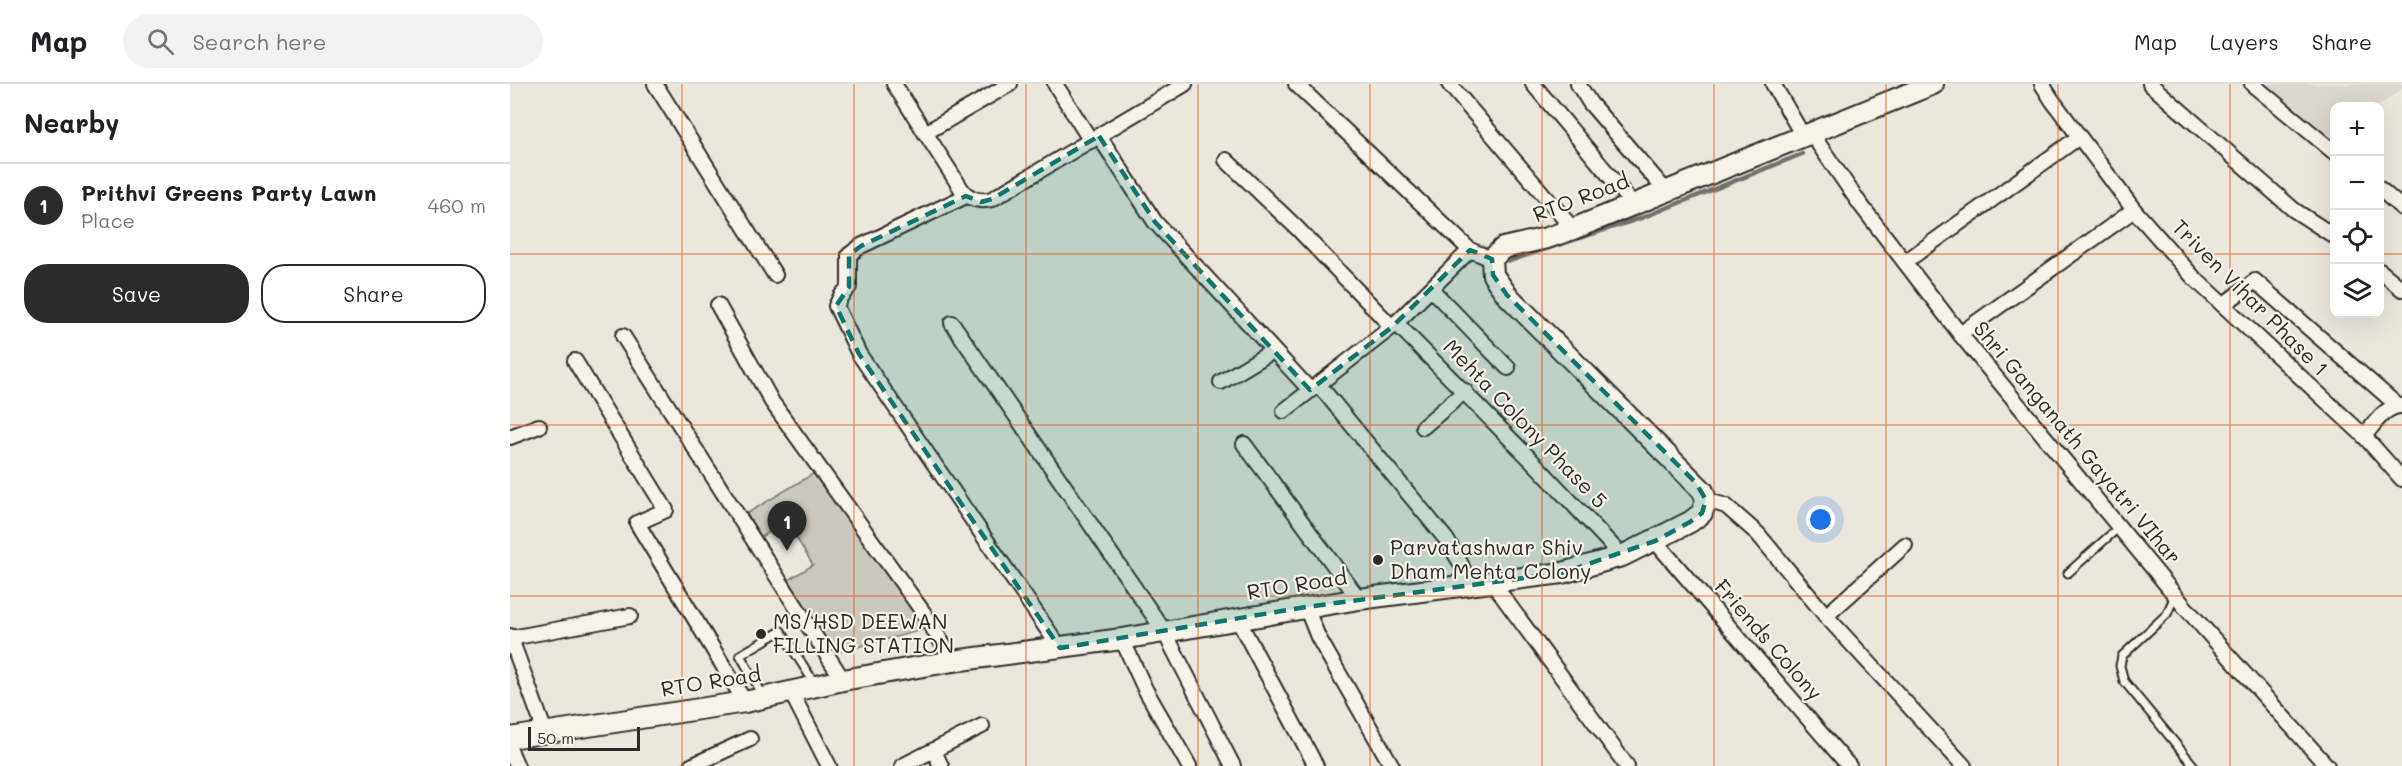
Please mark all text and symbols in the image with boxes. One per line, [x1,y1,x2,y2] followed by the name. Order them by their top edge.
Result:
[123,14,543,68] search box
[30,23,87,59] text: Map
[144,25,177,58] icon: search
[192,27,326,56] text: Search here
[2134,28,2177,55] text: Map
[2210,28,2279,55] text: Layers
[2312,28,2372,55] text: Share
[2330,102,2384,318] map controls
[2330,102,2384,156] button: +
[24,106,119,140] text: Nearby
[2330,156,2384,210] button: −
[1529,166,1632,227] street label: RTO Road
[81,178,376,207] text: Prithvi Greens Party Lawn
[39,192,48,218] text: 1
[428,192,486,218] text: 460 m
[81,207,135,233] text: Place
[2330,210,2384,264] button: locate
[2167,213,2335,381] street label: Triven Vihar Phase 1
[24,264,249,323] button: Save
[261,264,486,323] button: Share
[2330,264,2384,318] button: layers
[1968,315,2188,569] street label: Shri Ganganath Gayatri VIhar
[1438,333,1614,513] street label: Mehta Colony Phase 5
[768,502,806,551] pin: 1
[1806,505,1835,534] your location
[1390,533,1591,584] place label: Parvatashwar Shiv Dham Mehta Colony
[1371,553,1385,567] marker: Parvatashwar Shiv Dham Mehta Colony
[1245,562,1349,605] street label: RTO Road
[1709,573,1829,705] street label: Friends Colony
[773,607,954,658] place label: MS/HSD DEEWAN FILLING STATION
[754,627,768,641] marker: MS/HSD DEEWAN FILLING STATION
[659,659,763,702] street label: RTO Road
[528,724,640,752] scale bar
[537,727,574,748] text: 50 m

